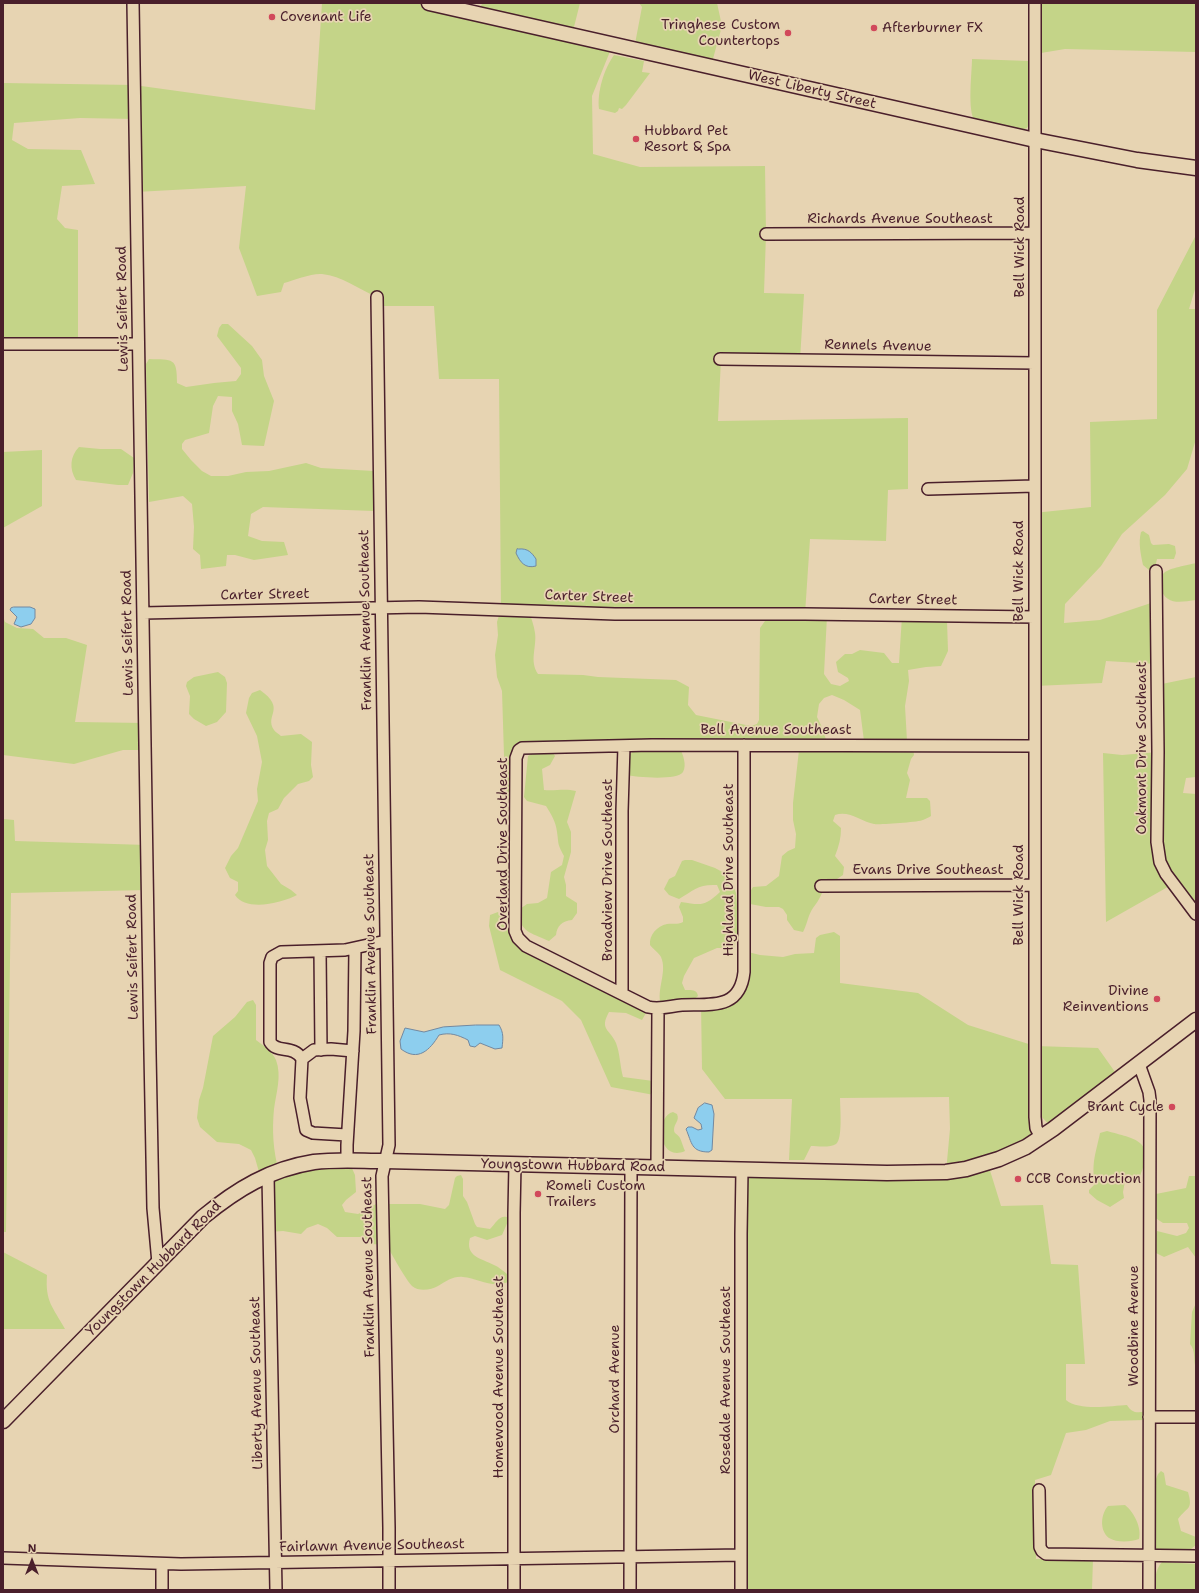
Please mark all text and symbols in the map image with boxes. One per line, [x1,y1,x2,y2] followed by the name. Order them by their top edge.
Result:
[280,9,372,25] place label: Covenant Life
[267,12,277,22] marker: Covenant Life
[661,17,780,50] place label: Tringhese Custom Countertops
[882,20,983,36] place label: Afterburner FX
[869,23,879,33] marker: Afterburner FX
[783,28,793,38] marker: Tringhese Custom Countertops
[746,67,878,113] street label: West Liberty Street
[644,123,731,156] place label: Hubbard Pet Resort & Spa
[631,134,641,144] marker: Hubbard Pet Resort & Spa
[1012,196,1028,298] street label: Bell Wick Road
[807,211,993,227] street label: Richards Avenue Southeast
[114,246,132,372] street label: Lewis Seifert Road
[824,337,932,355] street label: Rennels Avenue
[1011,520,1027,622] street label: Bell Wick Road
[356,529,376,711] street label: Franklin Avenue Southeast
[119,570,137,696] street label: Lewis Seifert Road
[220,586,310,604] street label: Carter Street
[544,587,634,607] street label: Carter Street
[868,591,958,609] street label: Carter Street
[1134,661,1150,835] street label: Oakmont Drive Southeast
[700,722,852,738] street label: Bell Avenue Southeast
[495,757,511,931] street label: Overland Drive Southeast
[600,779,616,961] street label: Broadview Drive Southeast
[721,783,737,957] street label: Highland Drive Southeast
[1011,844,1027,946] street label: Bell Wick Road
[361,853,381,1035] street label: Franklin Avenue Southeast
[852,862,1004,878] street label: Evans Drive Southeast
[124,894,142,1020] street label: Lewis Seifert Road
[1063,983,1149,1016] place label: Divine Reinventions
[1152,994,1162,1004] marker: Divine Reinventions
[1087,1099,1164,1115] place label: Brant Cycle
[1167,1102,1177,1112] marker: Brant Cycle
[481,1156,665,1176] street label: Youngstown Hubbard Road
[1026,1171,1141,1187] place label: CCB Construction
[1013,1174,1023,1184] marker: CCB Construction
[359,1176,379,1358] street label: Franklin Avenue Southeast
[546,1178,645,1210] place label: Romeli Custom Trailers
[533,1189,543,1199] marker: Romeli Custom Trailers
[83,1198,225,1340] street label: Youngstown Hubbard Road
[1126,1265,1142,1387] street label: Woodbine Avenue
[491,1276,507,1478] street label: Homewood Avenue Southeast
[718,1286,734,1474] street label: Rosedale Avenue Southeast
[247,1296,267,1470] street label: Liberty Avenue Southeast
[607,1325,623,1433] street label: Orchard Avenue
[279,1536,465,1556] street label: Fairlawn Avenue Southeast
[12,1541,52,1581] north arrow
[28,1541,36,1556] text: N

